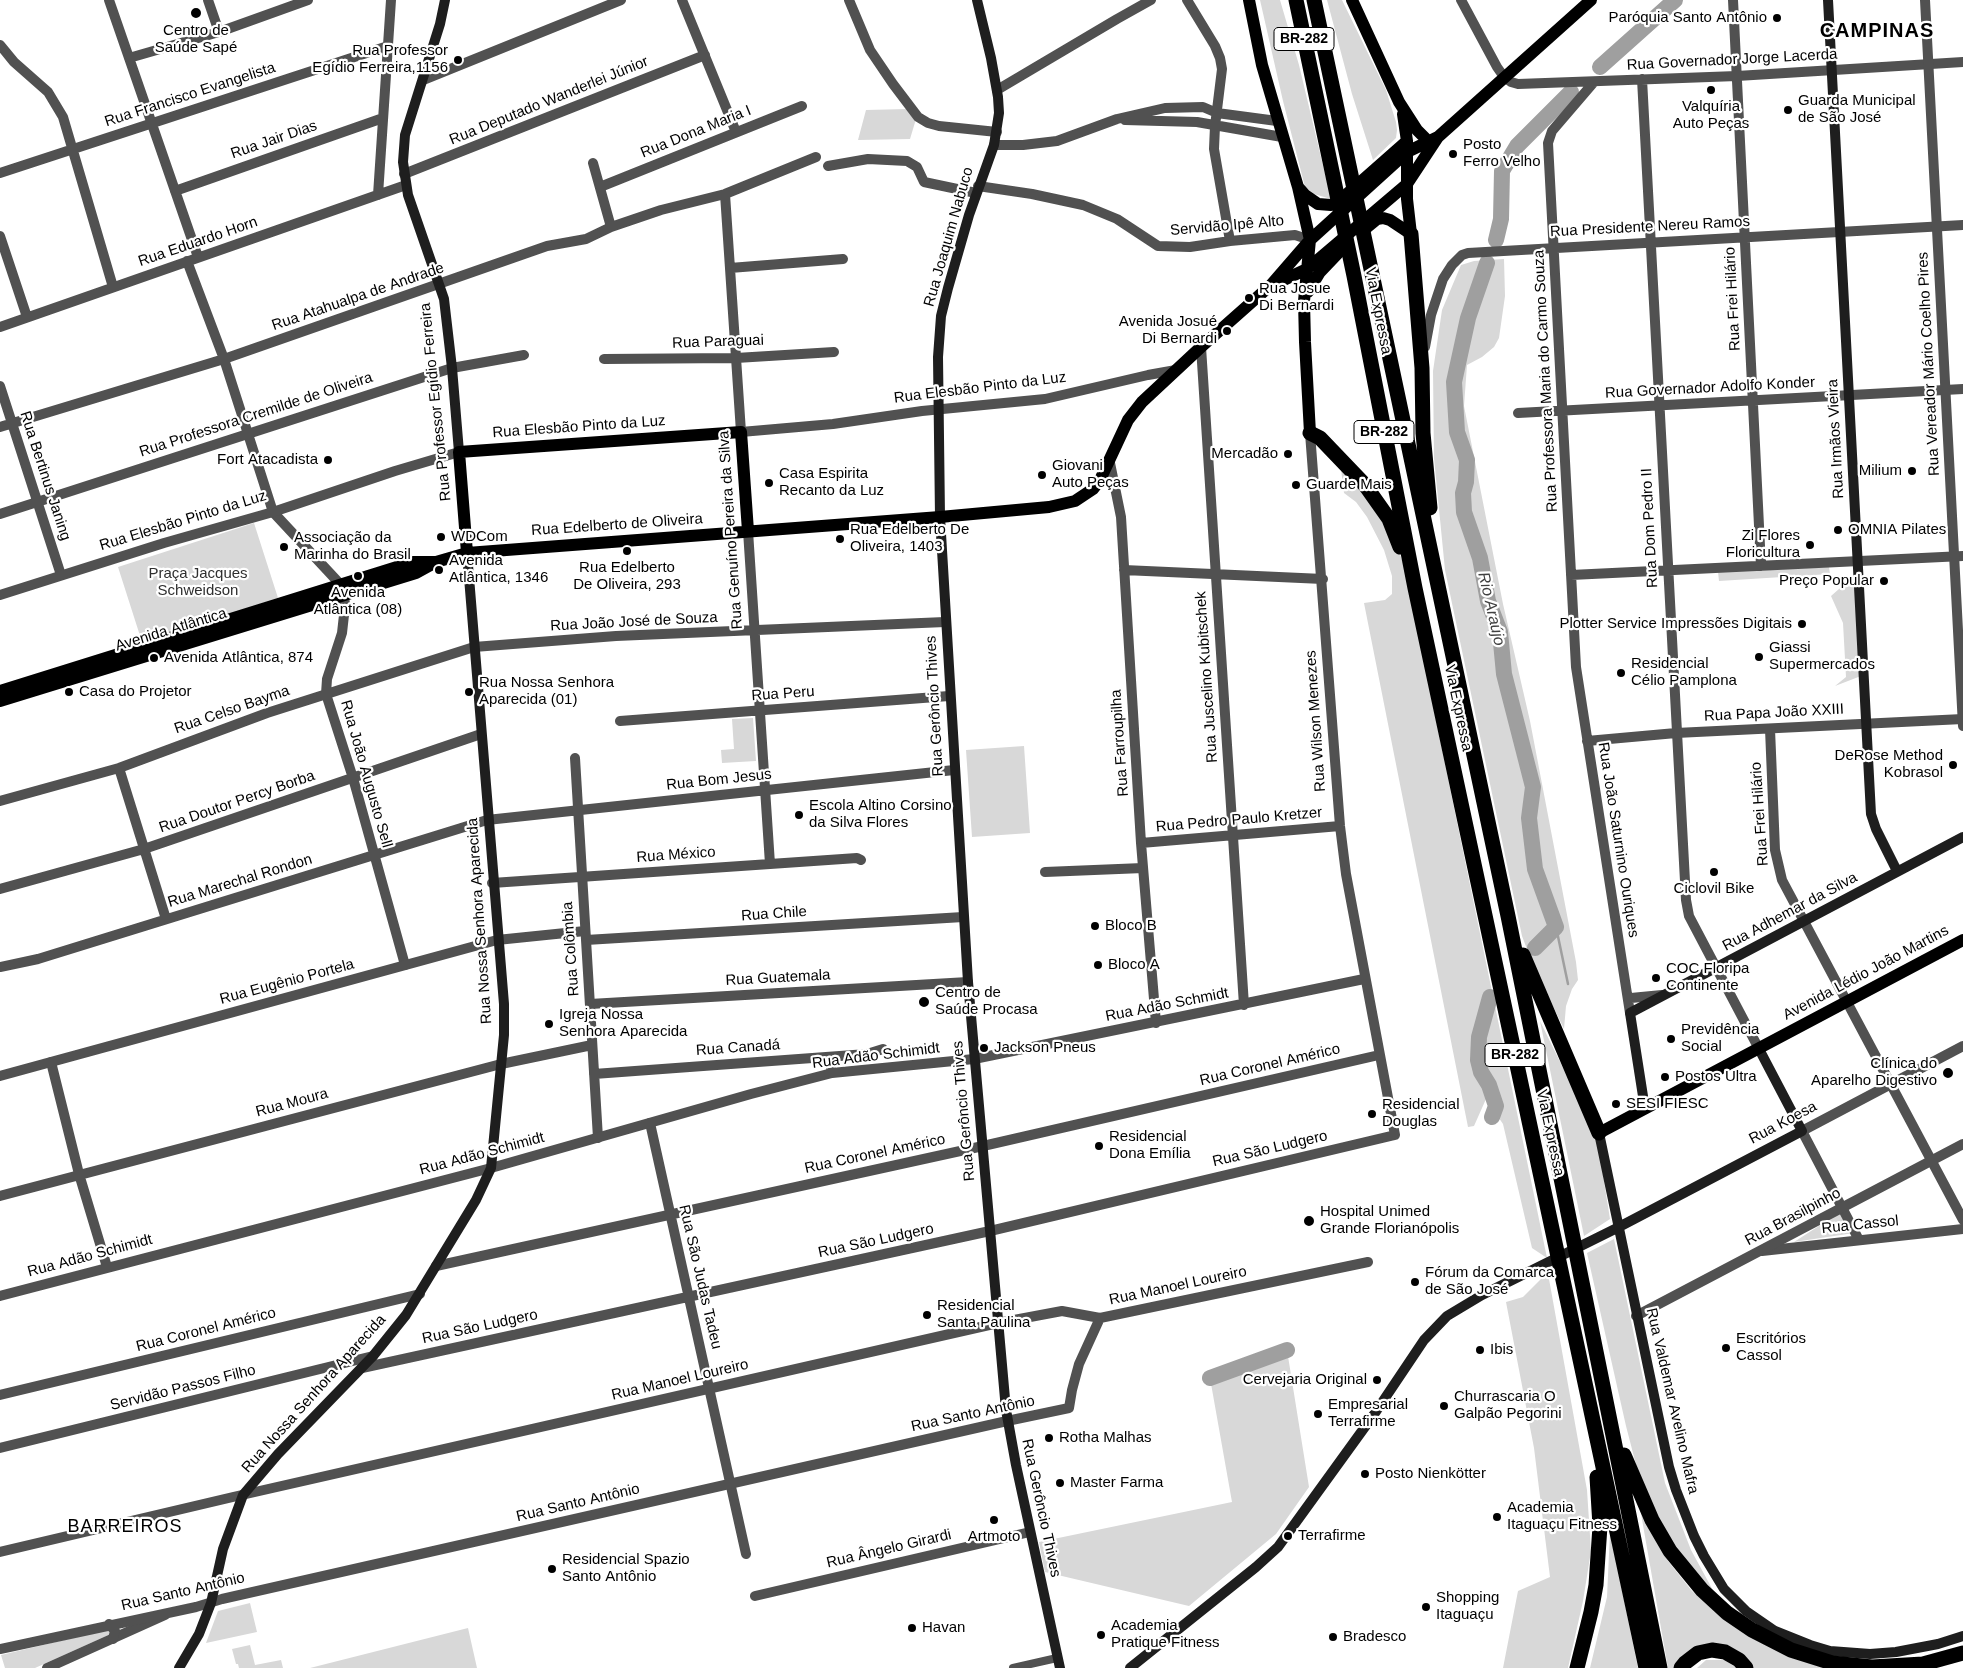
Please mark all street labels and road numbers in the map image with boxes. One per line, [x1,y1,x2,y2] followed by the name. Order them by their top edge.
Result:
[1274,28,1334,50] road number: BR-282
[1626,45,1838,75] street label: Rua Governador Jorge Lacerda
[447,53,651,149] street label: Rua Deputado Wanderlei Júnior
[102,59,278,131] street label: Rua Francisco Evangelista
[638,102,754,162] street label: Rua Dona Maria I
[229,117,319,163] street label: Rua Jair Dias
[920,165,978,309] street label: Rua Joaquim Nabuco
[1169,212,1285,240] street label: Servidão Ipê Alto
[136,213,260,271] street label: Rua Eduardo Horn
[1550,213,1750,241] street label: Rua Presidente Nereu Ramos
[1721,247,1745,351] street label: Rua Frei Hilário
[1530,249,1562,513] street label: Rua Professora Maria do Carmo Souza
[1914,252,1944,476] street label: Rua Vereador Mário Coelho Pires
[270,259,446,335] street label: Rua Atahualpa de Andrade
[1361,266,1395,356] street label: Via Expressa
[417,302,455,502] street label: Rua Professor Egídio Ferreira
[672,331,764,353] street label: Rua Paraguai
[893,368,1067,408] street label: Rua Elesbão Pinto da Luz
[137,369,375,461] street label: Rua Professora Cremilde de Oliveira
[1605,374,1815,402] street label: Rua Governador Adolfo Konder
[1824,379,1848,499] street label: Rua Irmãos Vieira
[16,409,74,543] street label: Rua Bertinus Janing
[492,412,666,442] street label: Rua Elesbão Pinto da Luz
[1354,421,1414,444] road number: BR-282
[715,430,747,630] street label: Rua Genuíno Pereira da Silva
[1638,468,1662,588] street label: Rua Dom Pedro II
[97,487,269,555] street label: Rua Elesbão Pinto da Luz
[531,510,703,540] street label: Rua Edelberto de Oliveira
[1192,591,1222,763] street label: Rua Juscelino Kubitschek
[113,604,229,656] street label: Avenida Atlântica
[550,609,718,635] street label: Rua João José de Souza
[922,635,948,777] street label: Rua Gerôncio Thives
[1302,650,1330,792] street label: Rua Wilson Menezes
[1440,663,1476,753] street label: Via Expressa
[172,682,292,738] street label: Rua Celso Bayma
[751,683,815,705] street label: Rua Peru
[1107,689,1133,797] street label: Rua Farroupilha
[336,698,396,850] street label: Rua João Augusto Sell
[1704,700,1844,726] street label: Rua Papa João XXIII
[1594,741,1642,939] street label: Rua João Saturnino Ouriques
[1747,761,1773,867] street label: Rua Frei Hilário
[665,766,773,794] street label: Rua Bom Jesus
[157,767,317,837] street label: Rua Doutor Percy Borba
[1155,804,1323,836] street label: Rua Pedro Paulo Kretzer
[464,817,496,1025] street label: Rua Nossa Senhora Aparecida
[636,843,716,867] street label: Rua México
[166,850,314,912] street label: Rua Marechal Rondon
[1720,869,1860,955] street label: Rua Adhemar da Silva
[559,901,583,997] street label: Rua Colômbia
[741,903,807,925] street label: Rua Chile
[1780,922,1952,1024] street label: Avenida Lédio João Martins
[218,955,356,1009] street label: Rua Eugênio Portela
[725,966,831,990] street label: Rua Guatemala
[1104,984,1230,1026] street label: Rua Adão Schmidt
[695,1036,781,1060] street label: Rua Canadá
[811,1039,941,1073] street label: Rua Adão Schimidt
[949,1040,979,1182] street label: Rua Gerôncio Thives
[1198,1040,1342,1090] street label: Rua Coronel Américo
[1485,1044,1545,1066] road number: BR-282
[254,1085,330,1121] street label: Rua Moura
[1532,1088,1568,1178] street label: Via Expressa
[1746,1098,1820,1148] street label: Rua Koesa
[1211,1127,1329,1171] street label: Rua São Ludgero
[418,1129,546,1179] street label: Rua Adão Schimidt
[803,1130,947,1178] street label: Rua Coronel Américo
[1742,1184,1844,1250] street label: Rua Brasilpinho
[675,1203,725,1351] street label: Rua São Judas Tadeu
[1821,1212,1899,1238] street label: Rua Cassol
[817,1220,935,1262] street label: Rua São Ludgero
[26,1231,154,1281] street label: Rua Adão Schimidt
[1108,1263,1248,1309] street label: Rua Manoel Loureiro
[134,1304,278,1356] street label: Rua Coronel Américo
[421,1306,539,1348] street label: Rua São Ludgero
[1642,1306,1702,1496] street label: Rua Valdemar Avelino Mafra
[238,1311,390,1477] street label: Rua Nossa Senhora Aparecida
[610,1355,750,1405] street label: Rua Manoel Loureiro
[108,1361,258,1415] street label: Servidão Passos Filho
[910,1392,1036,1436] street label: Rua Santo Antônio
[1018,1437,1064,1579] street label: Rua Gerôncio Thives
[515,1480,641,1526] street label: Rua Santo Antônio
[825,1526,953,1572] street label: Rua Ângelo Girardi
[120,1569,246,1615] street label: Rua Santo Antônio

